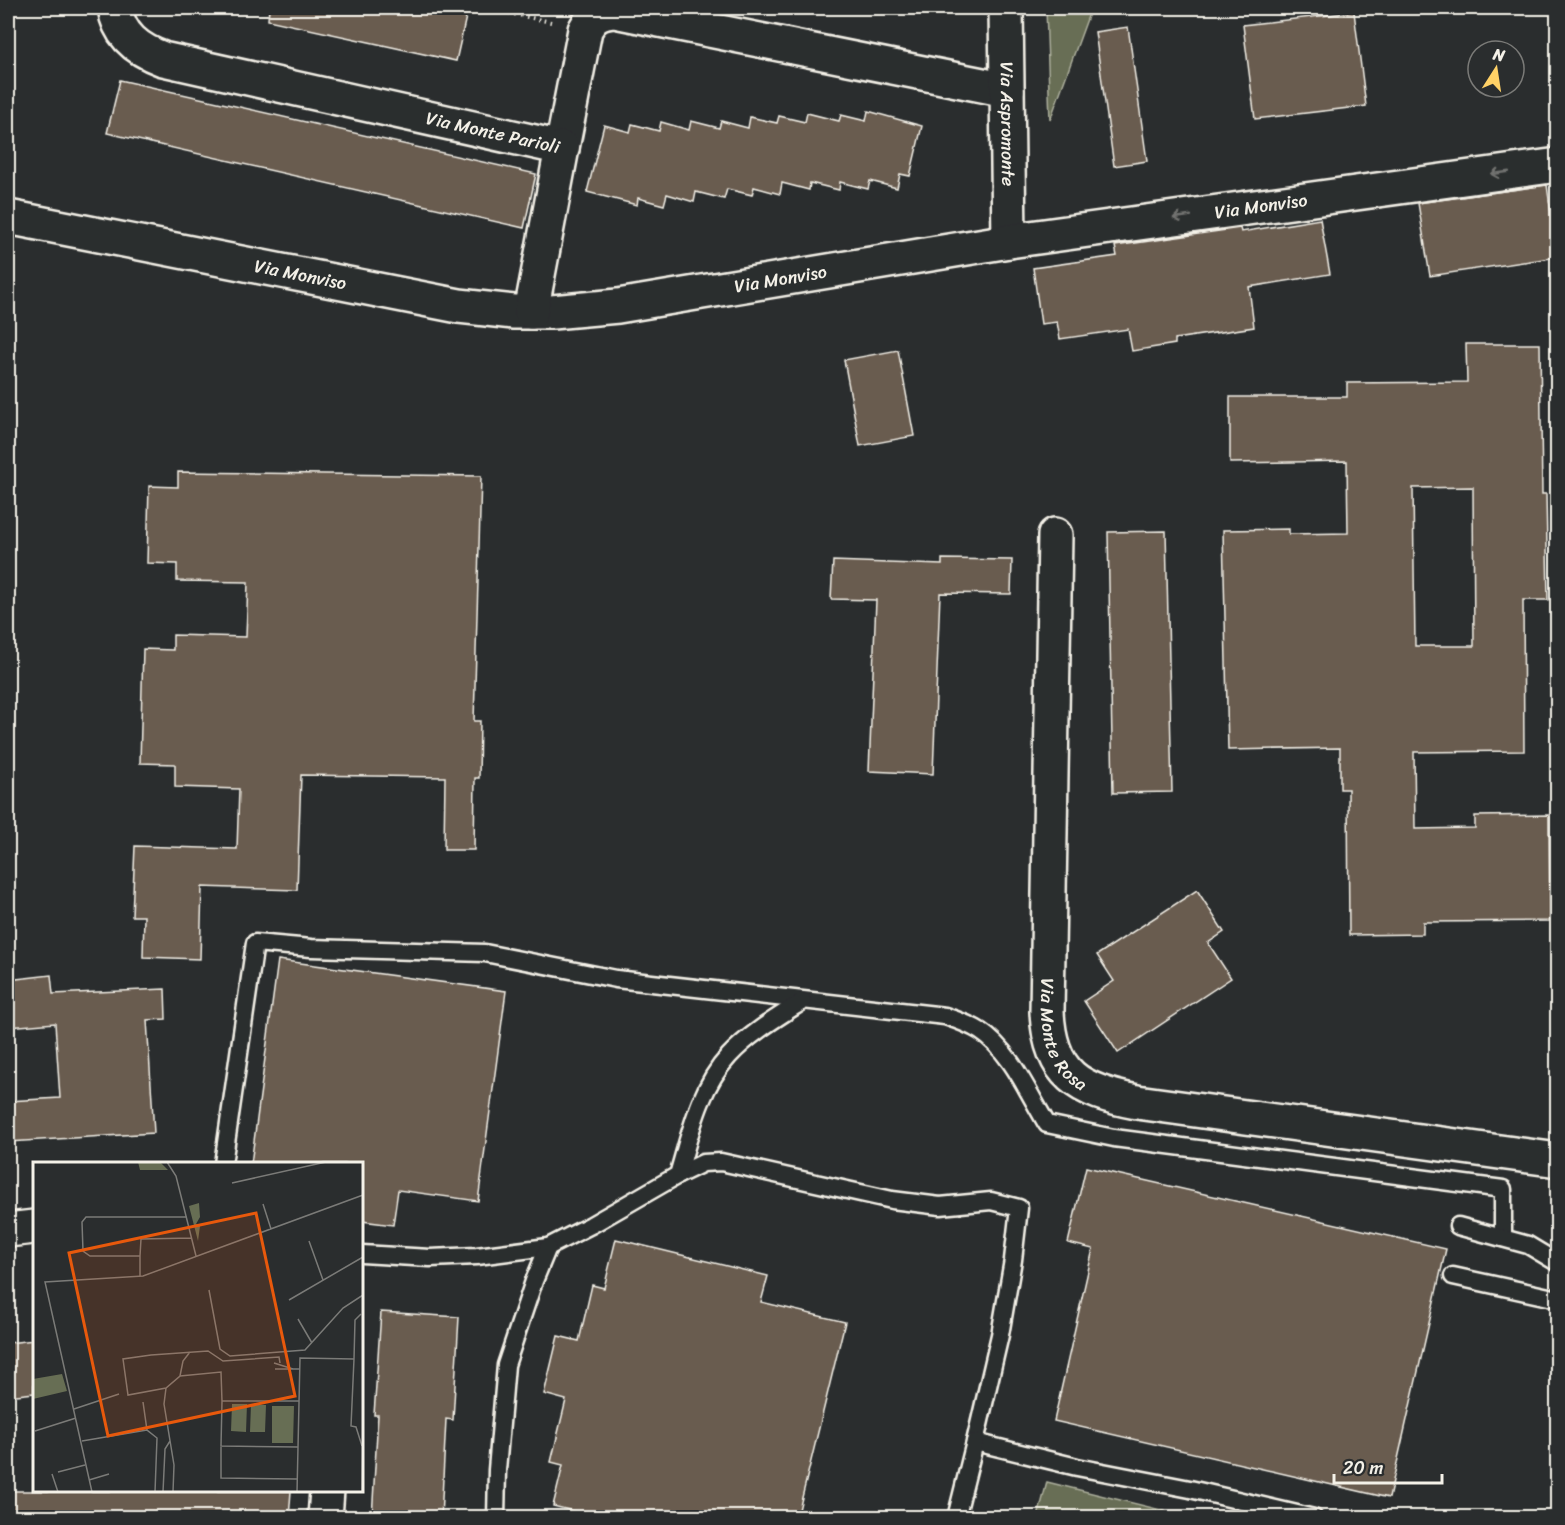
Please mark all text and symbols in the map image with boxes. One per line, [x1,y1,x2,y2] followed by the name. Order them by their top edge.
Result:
[1466,39,1526,99] north arrow
[1490,39,1508,70] text: N
[991,62,1024,186] street label: Via Aspromonte
[423,102,564,163] street label: Via Monte Parioli
[1490,168,1510,179] one-way arrow
[1213,184,1309,228] street label: Via Monviso
[1172,212,1192,223] one-way arrow
[251,250,349,299] street label: Via Monviso
[732,256,829,302] street label: Via Monviso
[1031,978,1093,1100] street label: Via Monte Rosa
[33,1162,363,1492] inset map
[1334,1447,1442,1485] scale bar
[1343,1452,1383,1484] text: 20 m

